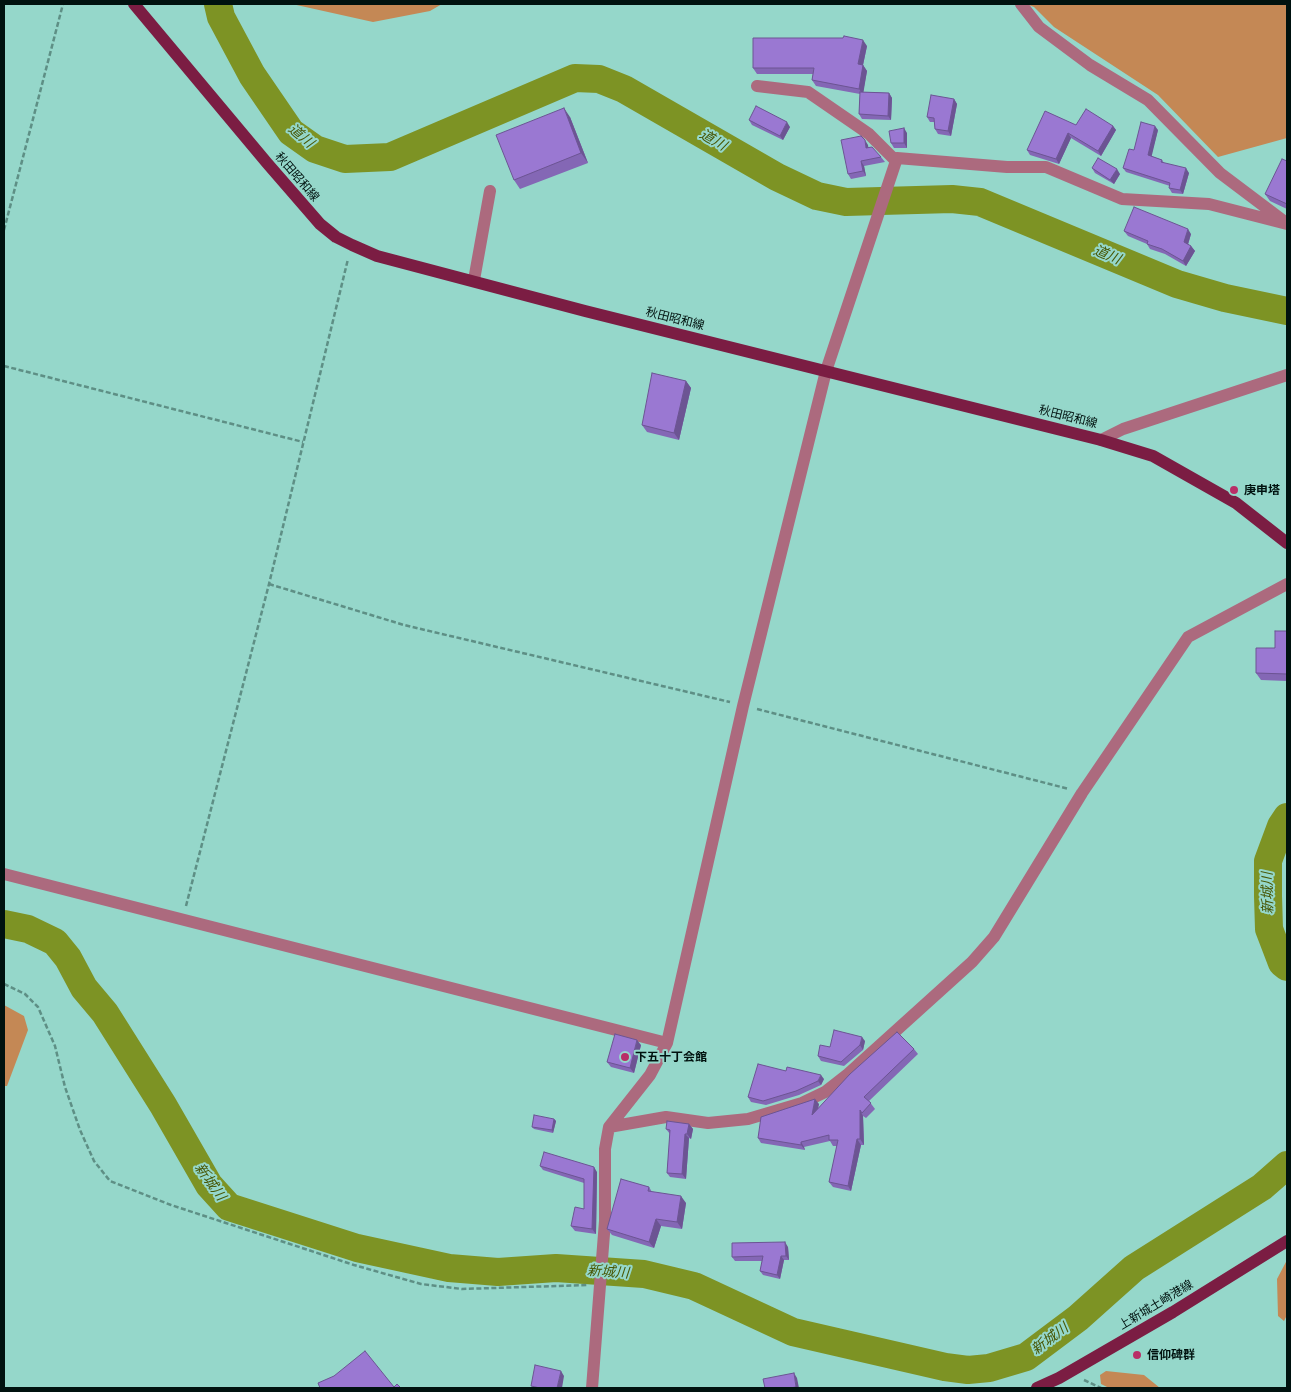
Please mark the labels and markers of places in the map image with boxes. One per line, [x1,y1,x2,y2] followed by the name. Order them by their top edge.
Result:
[1244,483,1280,497] place label: 庚申塔
[1228,484,1240,496] marker: 庚申塔
[635,1050,707,1064] place label: 下五十丁会館
[619,1051,631,1063] marker: 下五十丁会館
[1147,1348,1195,1362] place label: 信仰碑群
[1131,1349,1143,1361] marker: 信仰碑群

